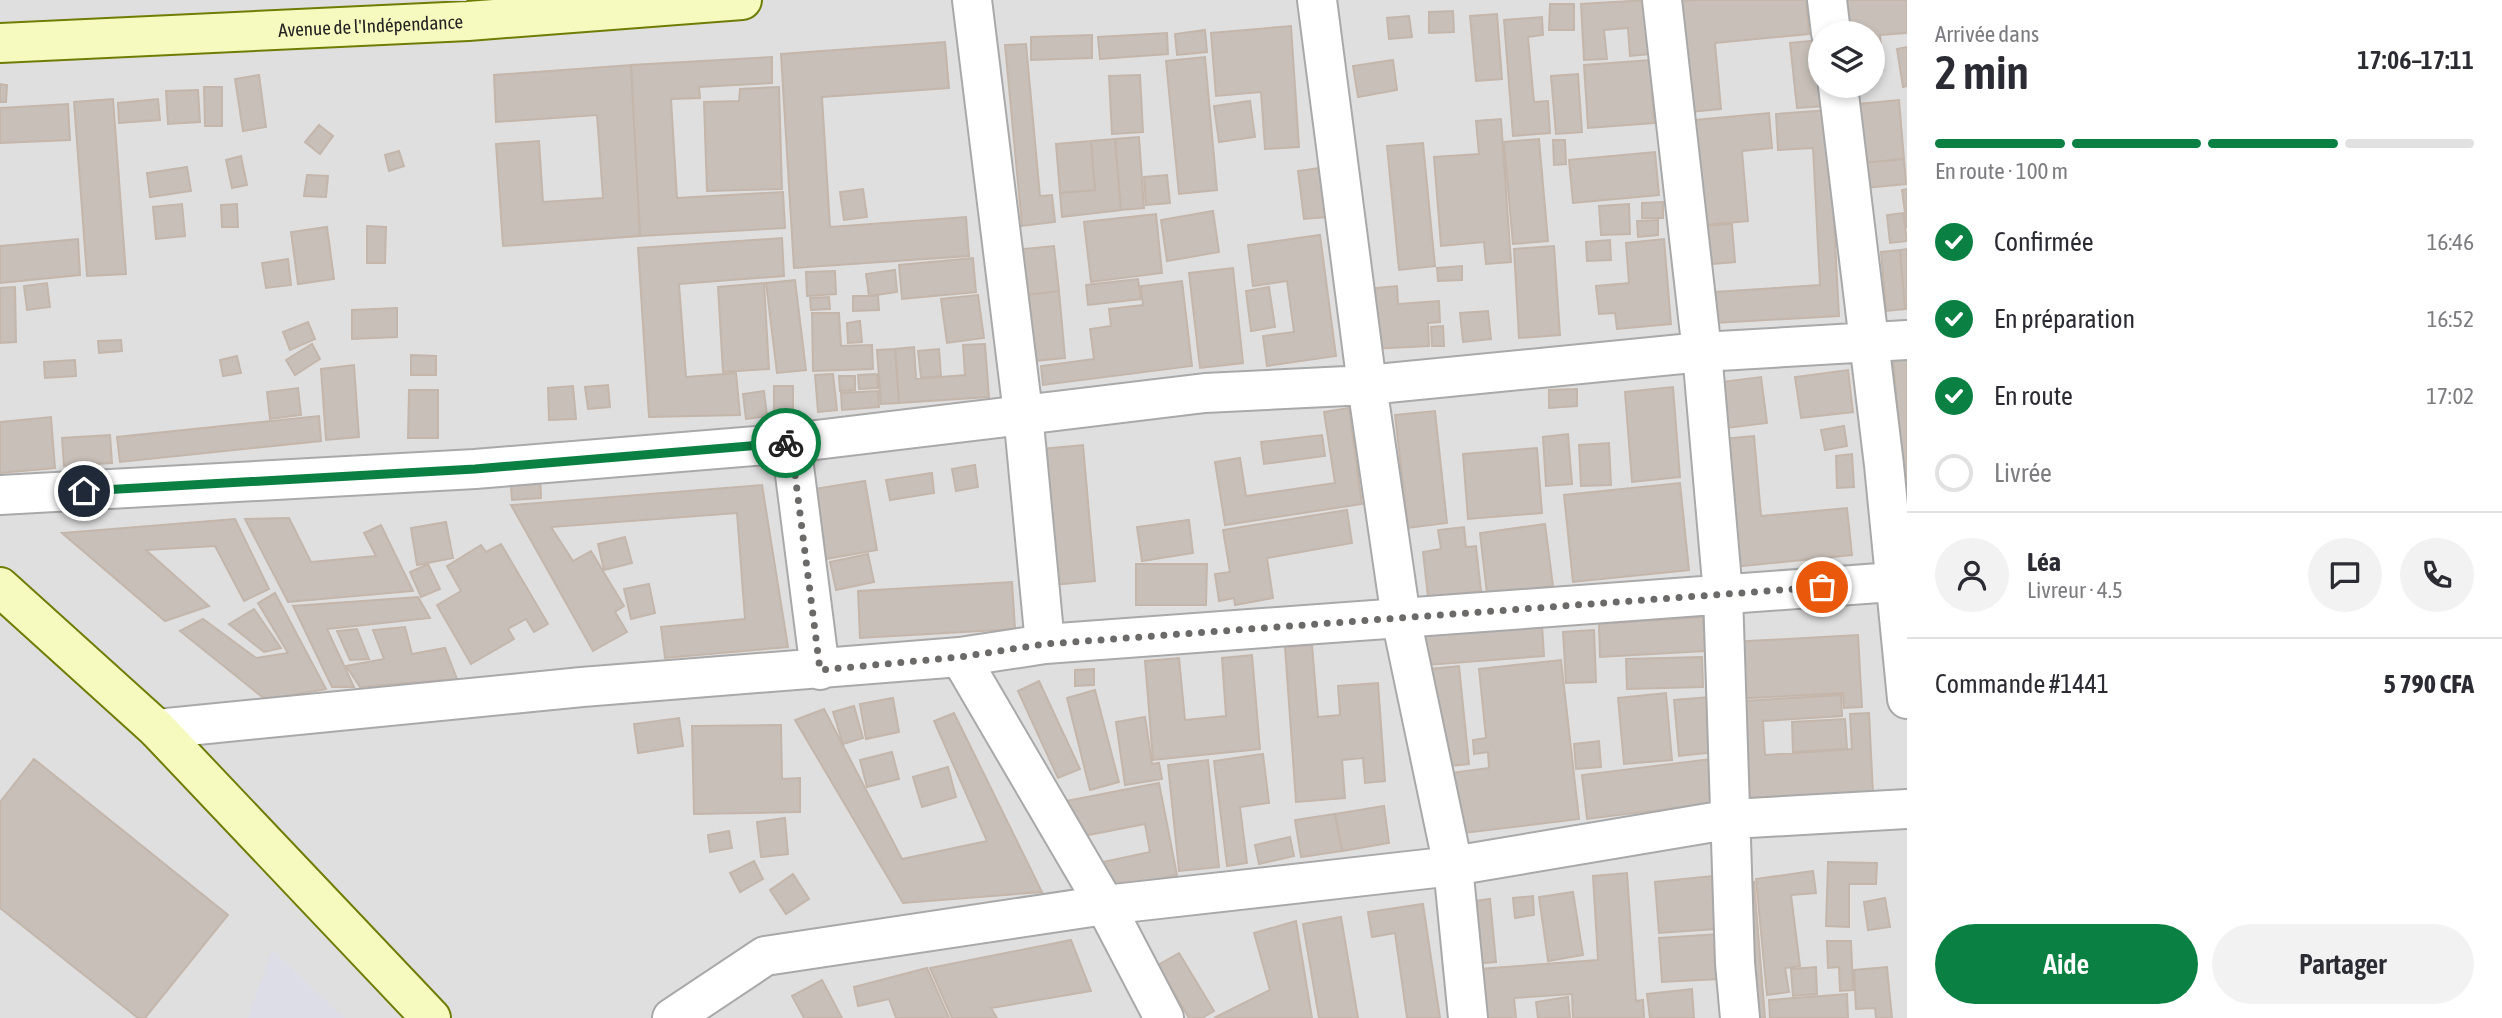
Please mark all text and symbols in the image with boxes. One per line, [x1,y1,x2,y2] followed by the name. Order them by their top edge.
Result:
[278,10,464,41] street label: Avenue de l'Indépendance
[1808,21,1885,98] map controls
[1808,21,1885,98] button: layers
[1935,21,2039,47] text: Arrivée dans
[2357,45,2474,75] text: 17:06–17:11
[1935,46,2029,99] text: 2 min
[1935,158,2068,184] text: En route · 100 m
[1935,223,1973,261] icon: check
[1994,227,2094,257] text: Confirmée
[2427,229,2474,255] text: 16:46
[1935,300,1973,338] icon: check
[1994,304,2135,334] text: En préparation
[2427,306,2474,332] text: 16:52
[1935,377,1973,415] icon: check
[1994,381,2073,411] text: En route
[2426,383,2474,409] text: 17:02
[751,408,821,478] courier
[767,424,805,462] icon: bike
[1994,458,2052,488] text: Livrée
[54,461,114,521] pin
[65,472,103,510] icon: home
[1935,538,2009,612] button: person
[2308,538,2382,612] button: chat
[2400,538,2474,612] button: phone
[2027,547,2061,577] text: Léa
[1792,557,1852,617] pin
[1803,568,1841,606] icon: bag
[2027,577,2123,603] text: Livreur · 4.5
[1935,669,2109,699] text: Commande #1441
[2384,669,2474,699] text: 5 790 CFA
[1935,924,2198,1004] button: Aide
[2212,924,2474,1004] button: Partager

